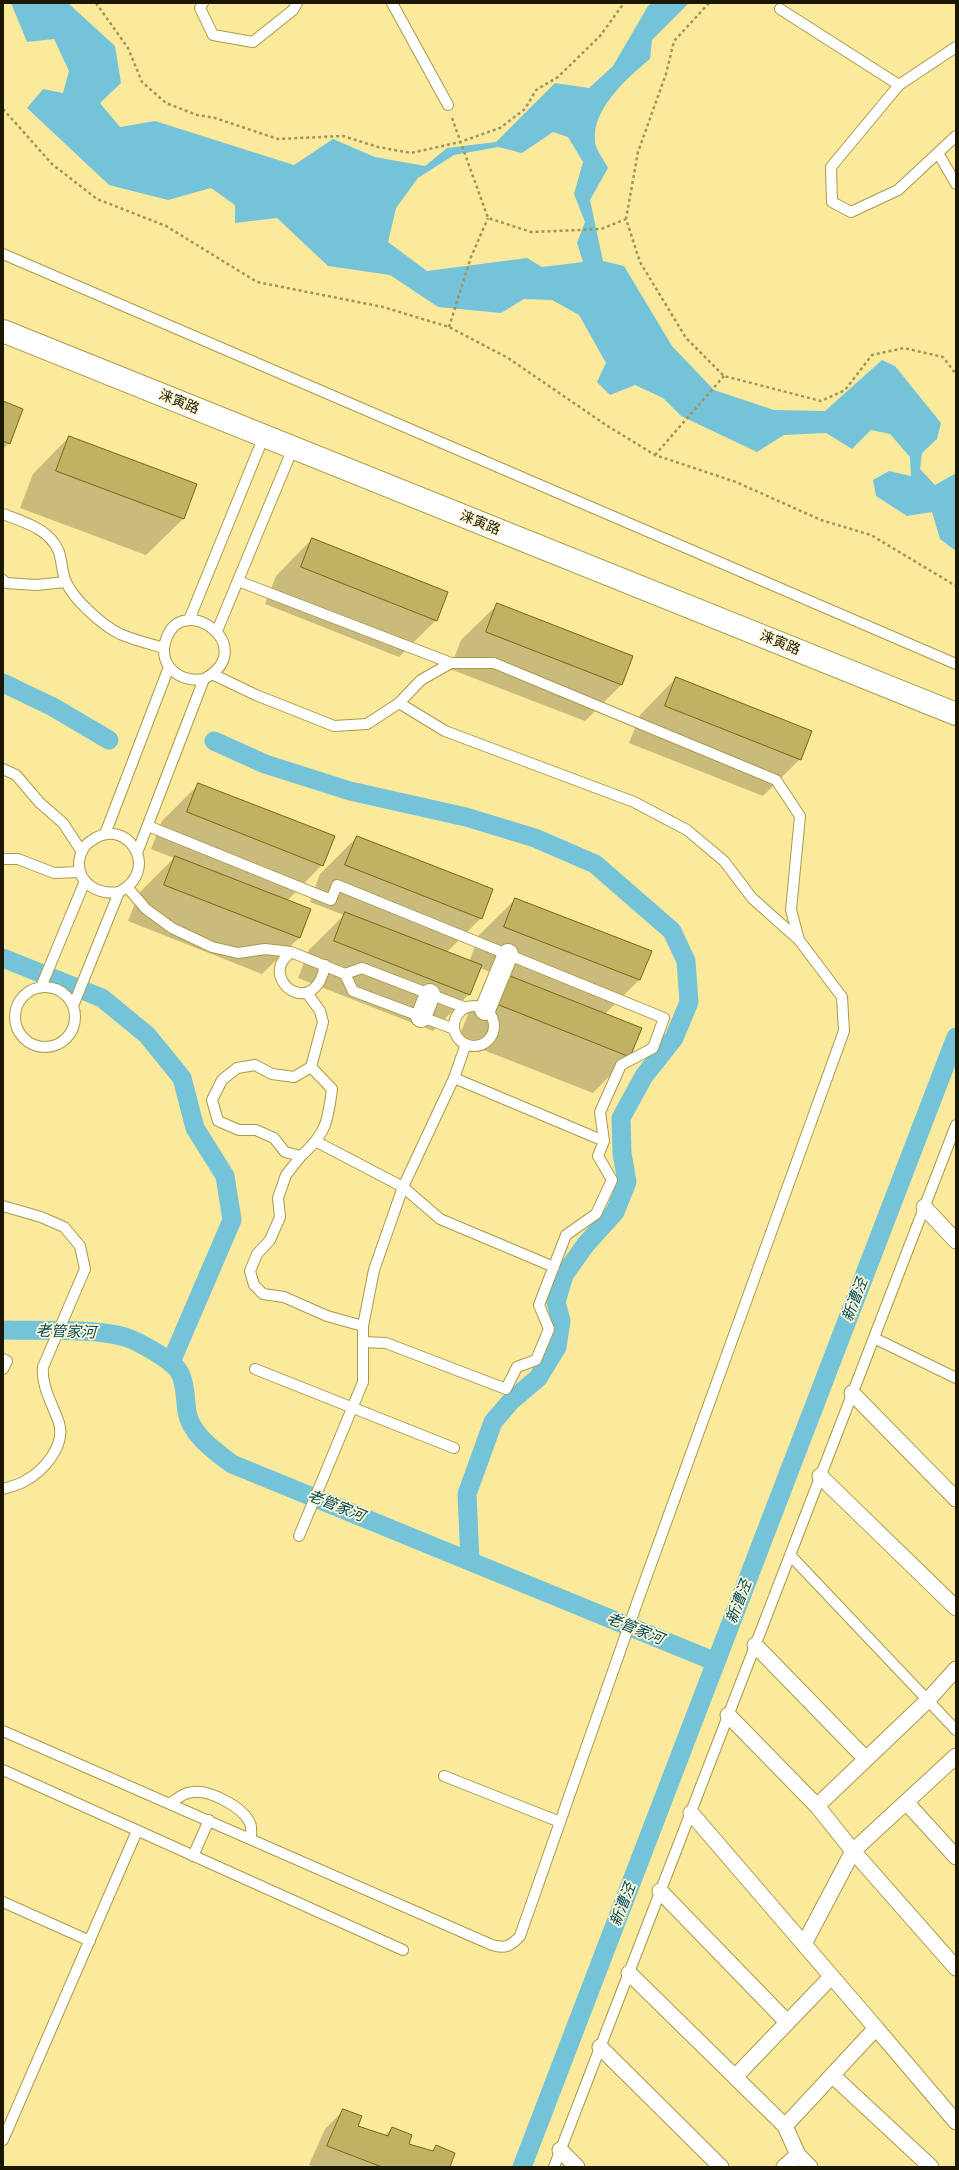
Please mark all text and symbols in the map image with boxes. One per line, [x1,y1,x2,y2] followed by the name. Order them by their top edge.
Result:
[156,386,202,418] street label: 涞寅路
[457,507,503,539] street label: 涞寅路
[757,627,803,659] street label: 涞寅路
[839,1276,871,1324] water label: 新漕泾
[36,1322,96,1342] water label: 老管家河
[305,1486,367,1526] water label: 老管家河
[723,1578,755,1626] water label: 新漕泾
[604,1609,666,1649] water label: 老管家河
[607,1881,639,1929] water label: 新漕泾

